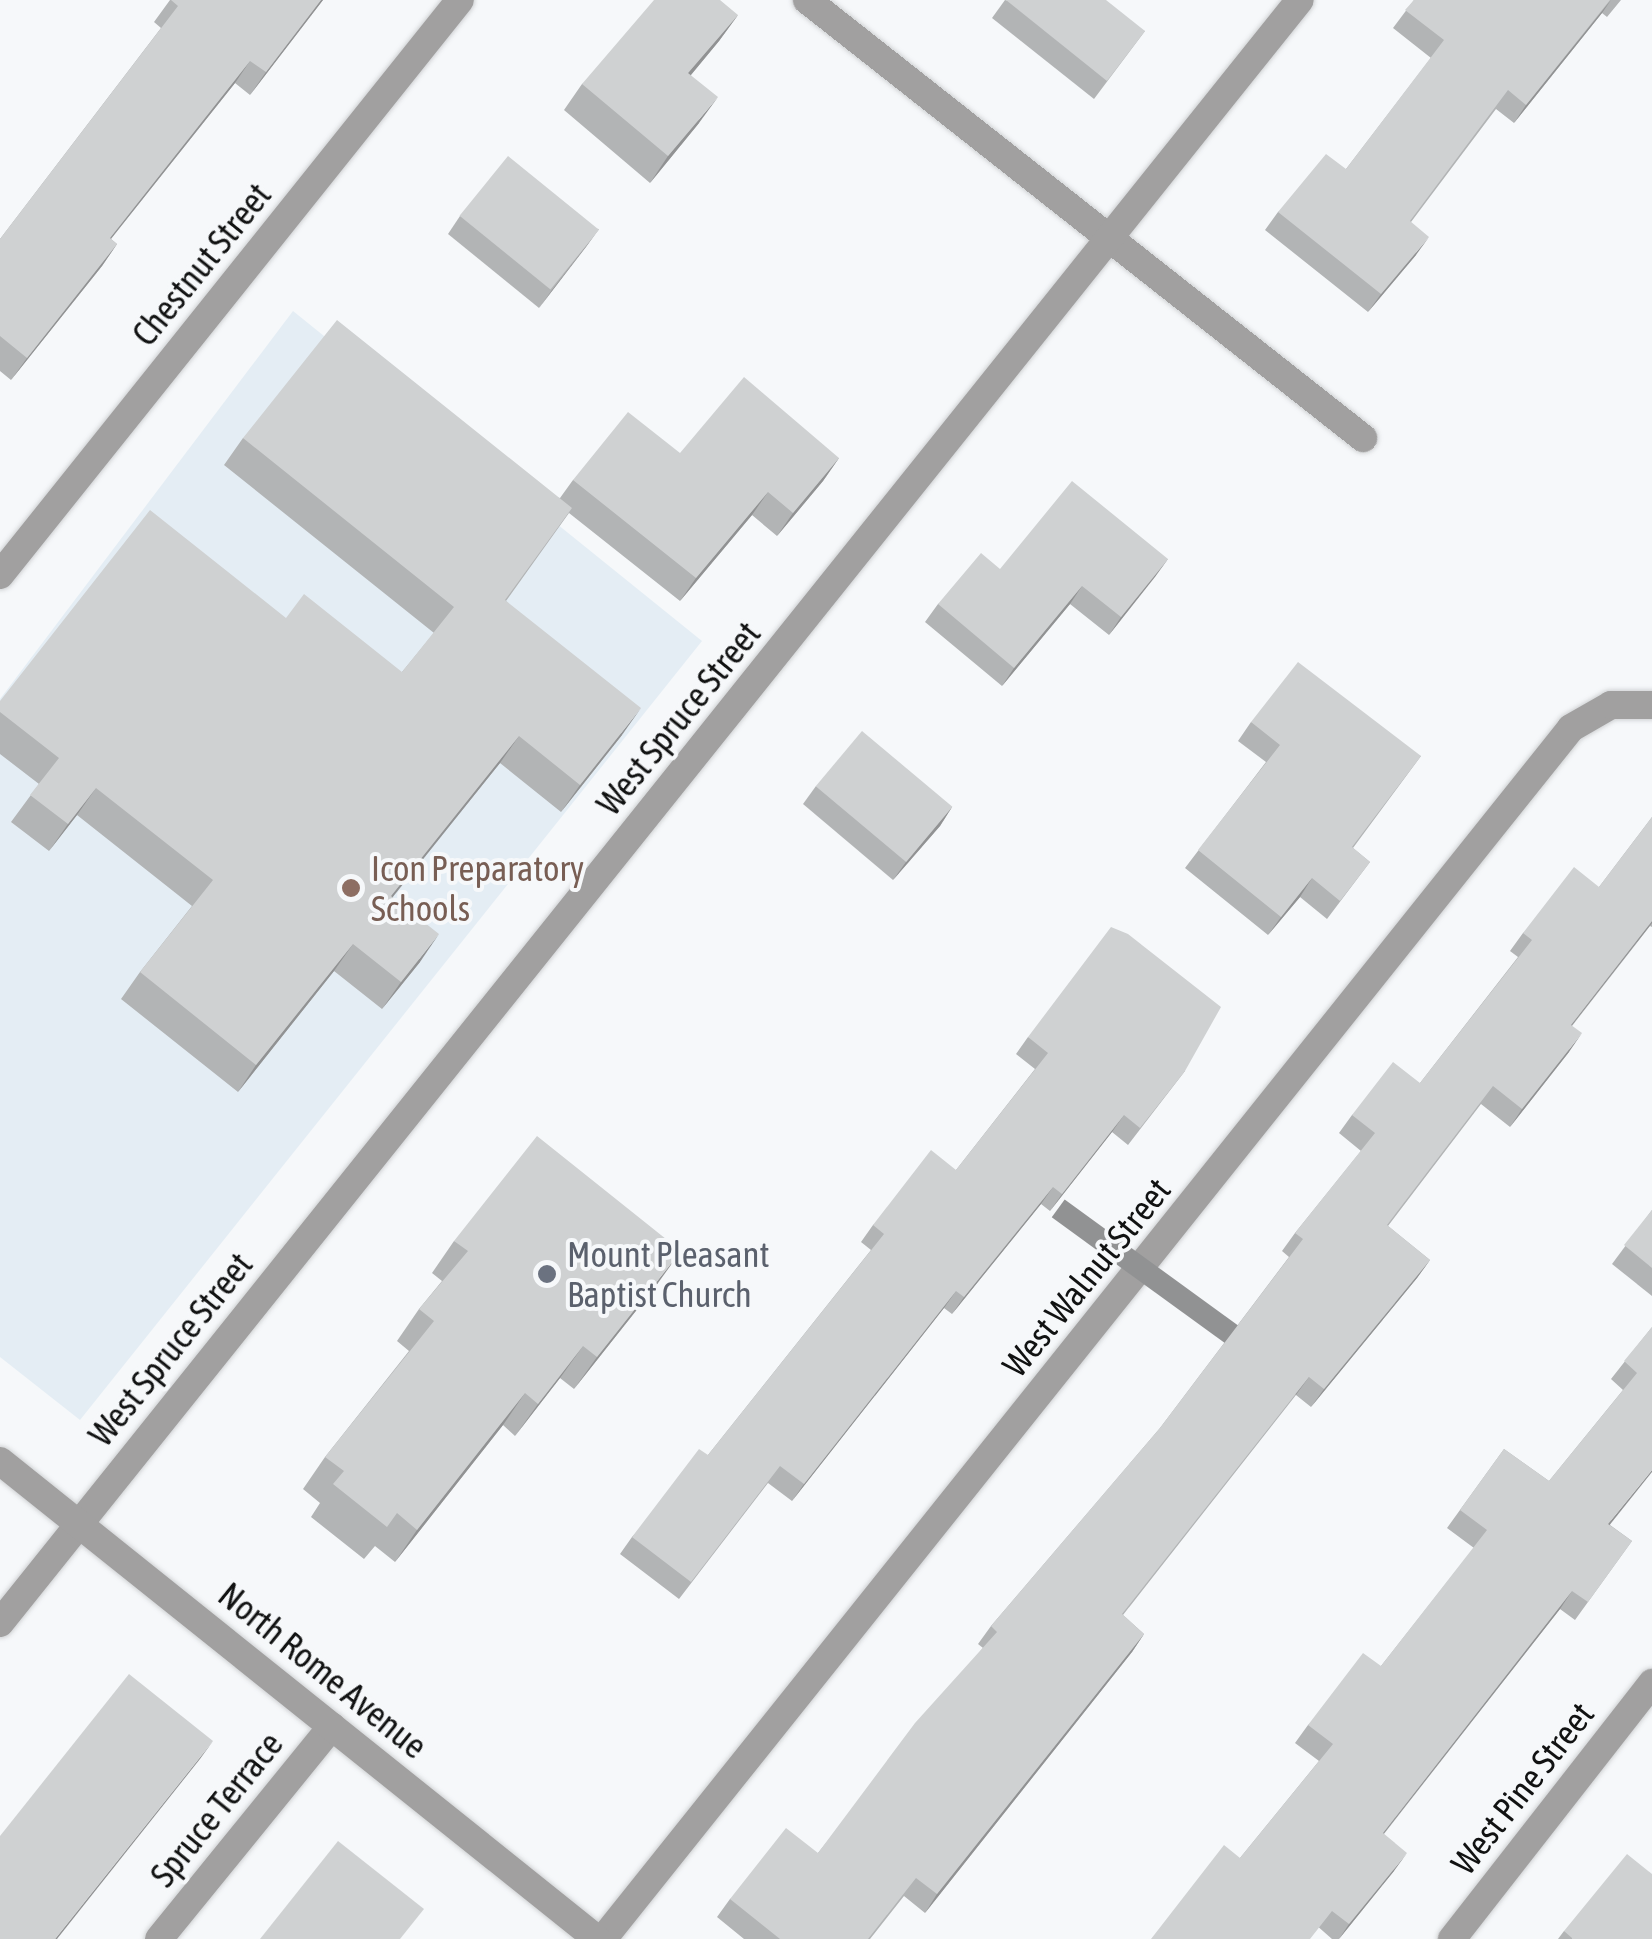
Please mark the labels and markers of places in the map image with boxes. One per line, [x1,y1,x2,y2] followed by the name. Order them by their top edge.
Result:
[371,847,584,929] place label: Icon Preparatory Schools
[340,877,362,899] marker: Icon Preparatory Schools
[567,1233,770,1315] place label: Mount Pleasant Baptist Church
[536,1263,558,1285] marker: Mount Pleasant Baptist Church

